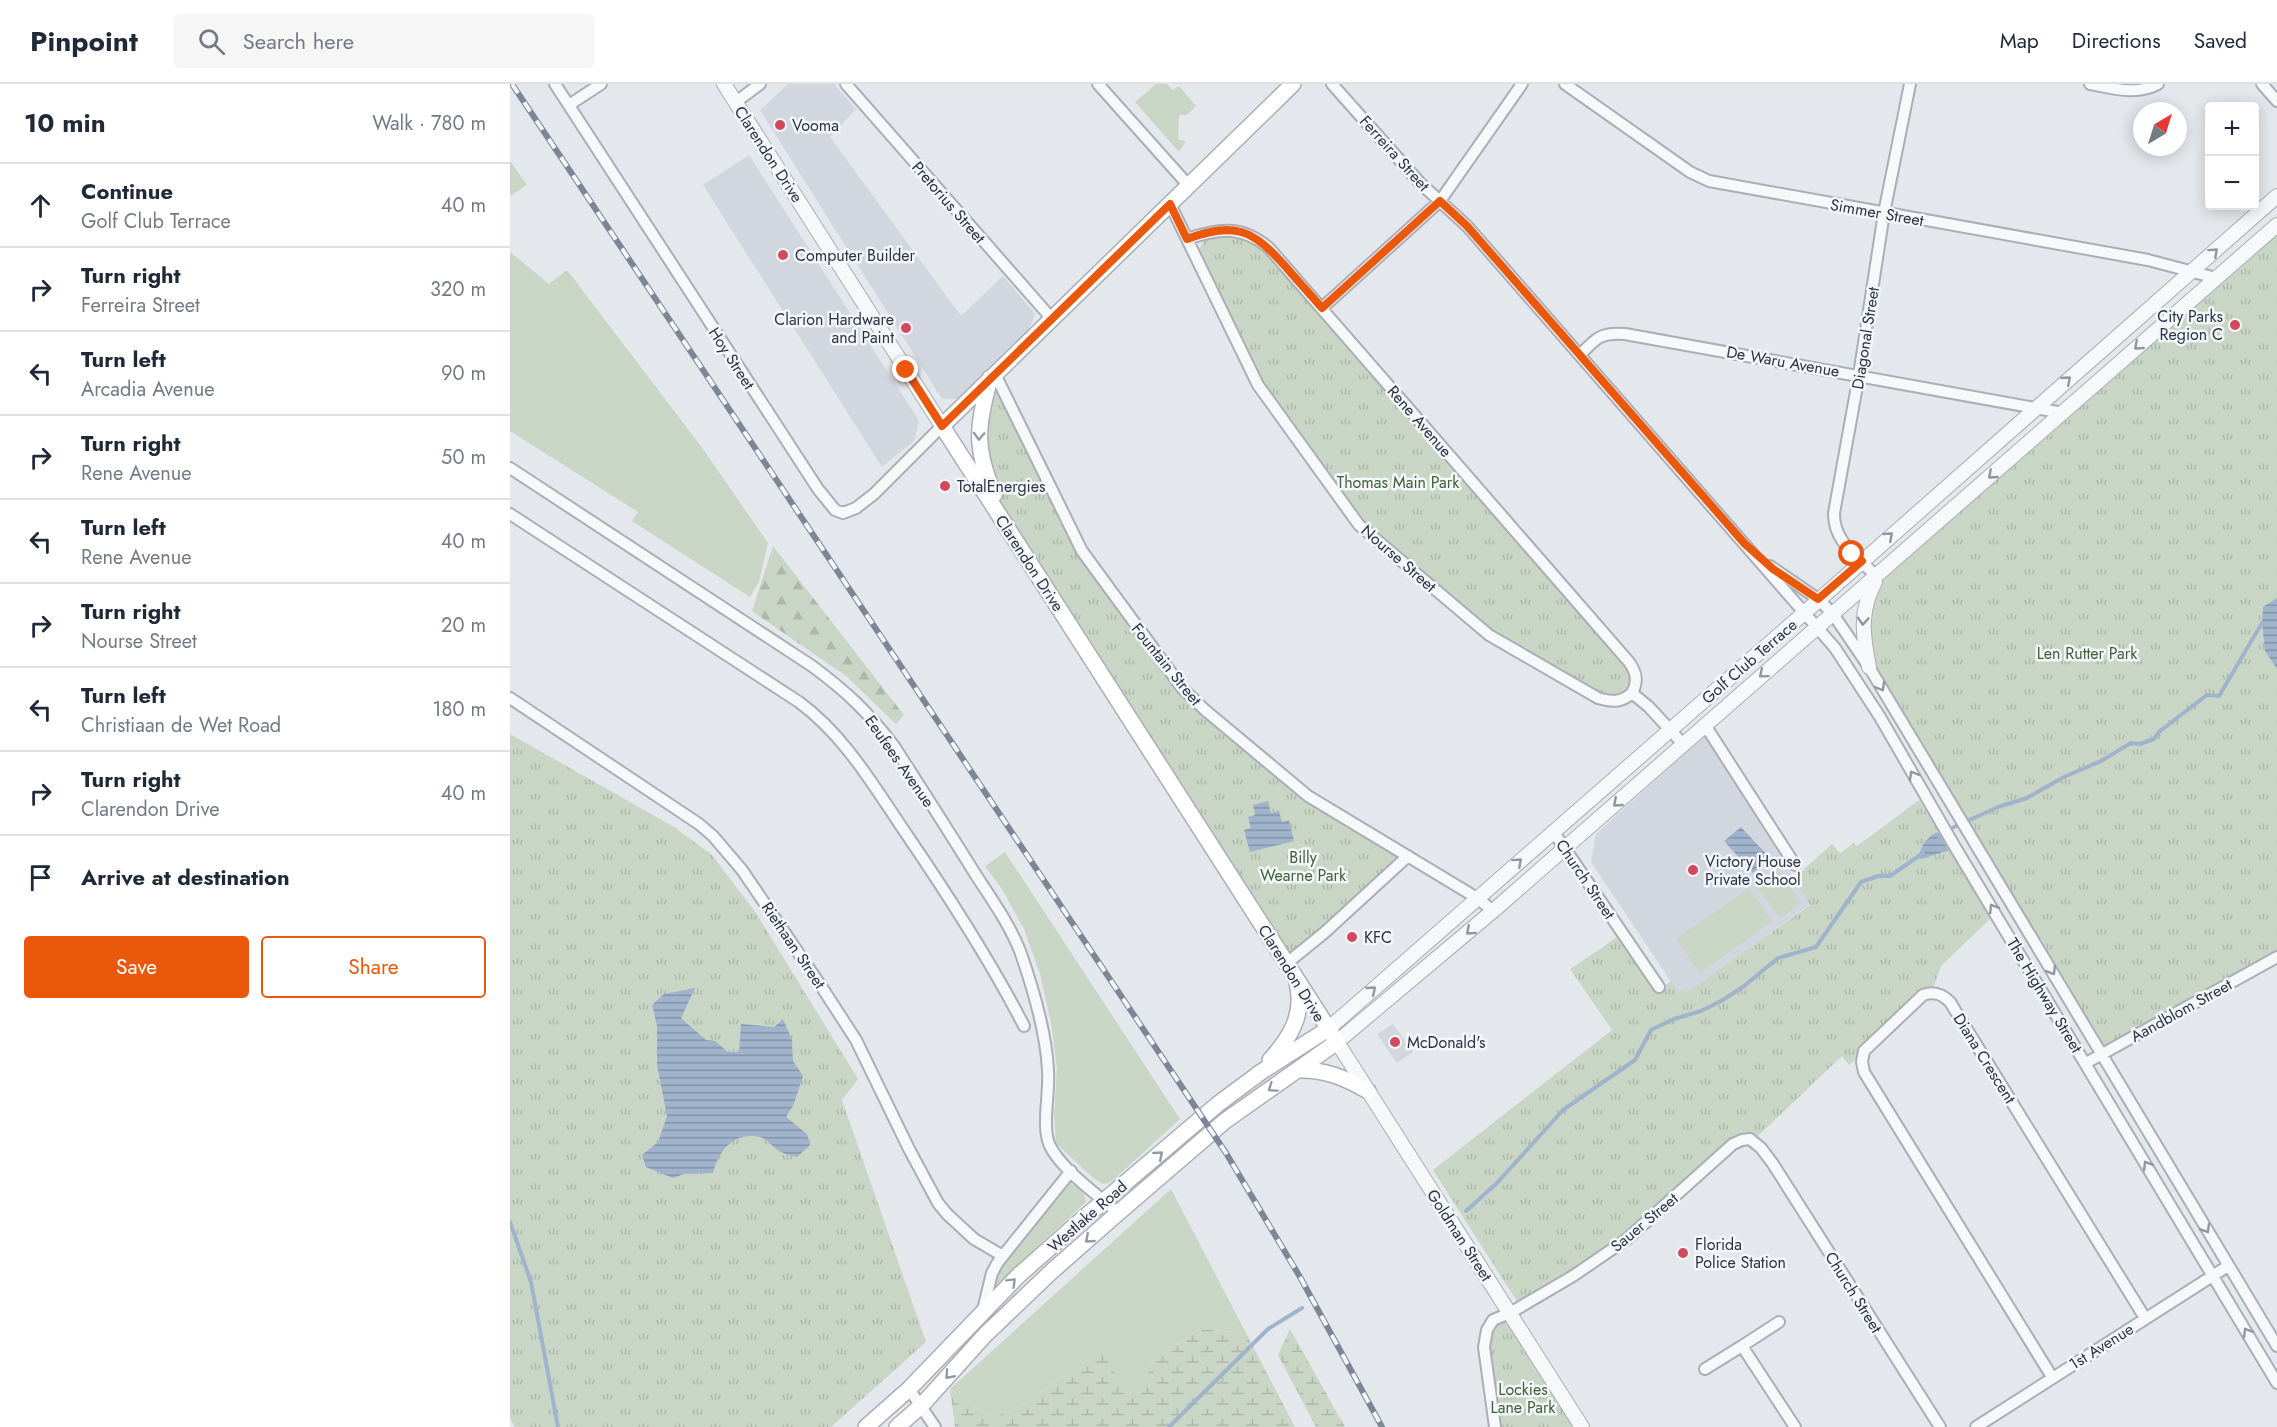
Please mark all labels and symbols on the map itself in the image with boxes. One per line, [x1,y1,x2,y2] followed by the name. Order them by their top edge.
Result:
[729,102,808,207] street label: Clarendon Drive
[2133,102,2187,156] north arrow
[1354,110,1435,196] street label: Ferreira Street
[792,114,839,137] place label: Vooma
[773,118,787,132] marker: Vooma
[906,156,991,248] street label: Pretorius Street
[1828,193,1926,232] street label: Simmer Street
[795,244,916,267] place label: Computer Builder
[776,248,790,262] marker: Computer Builder
[2207,248,2218,259] one-way arrow
[1846,285,1885,391] street label: Diagonal Street
[2157,305,2223,346] place label: City Parks Region C
[774,308,894,349] place label: Clarion Hardware and Paint
[2228,318,2242,332] marker: City Parks Region C
[899,321,913,335] marker: Clarion Hardware and Paint
[703,323,760,394] street label: Hoy Street
[2134,339,2145,350] one-way arrow
[1725,340,1841,383] street label: De Waru Avenue
[892,356,918,382] route end
[2060,376,2071,387] one-way arrow
[1382,380,1457,462] street label: Rene Avenue
[973,431,986,440] one-way arrow
[1988,468,1999,479] one-way arrow
[1337,471,1460,494] park label: Thomas Main Park
[957,475,1045,498] place label: TotalEnergies
[938,479,952,493] marker: TotalEnergies
[990,511,1069,616] street label: Clarendon Drive
[1356,519,1441,598] street label: Nourse Street
[1882,532,1893,543] one-way arrow
[1838,540,1864,566] route start
[1697,613,1802,709] street label: Golf Club Terrace
[1857,617,1870,626] one-way arrow
[1126,618,1207,711] street label: Fountain Street
[2037,642,2138,665] park label: Len Rutter Park
[1759,667,1770,678] one-way arrow
[1874,681,1886,692] one-way arrow
[859,711,940,812] street label: Eeufees Avenue
[1909,770,1921,781] one-way arrow
[1613,795,1624,806] one-way arrow
[1550,835,1621,924] street label: Church Street
[1260,846,1347,887] park label: Billy Wearne Park
[1705,850,1801,891] place label: Victory House Private School
[1511,858,1522,869] one-way arrow
[1686,863,1700,877] marker: Victory House Private School
[756,897,831,993] street label: Riethaan Street
[1988,904,2000,914] one-way arrow
[1252,920,1331,1026] street label: Clarendon Drive
[1466,924,1477,935] one-way arrow
[1364,926,1392,949] place label: KFC
[1345,930,1359,944] marker: KFC
[2001,933,2088,1057] street label: The Highway Street
[2044,965,2056,975] one-way arrow
[2126,973,2236,1048] street label: Aandblom Street
[1365,986,1376,997] one-way arrow
[1948,1009,2022,1108] street label: Diana Crescent
[1407,1031,1486,1054] place label: McDonald's
[1388,1035,1402,1049] marker: McDonald's
[1267,1081,1278,1092] one-way arrow
[1152,1151,1163,1162] one-way arrow
[2143,1161,2154,1171] one-way arrow
[1042,1175,1132,1257] street label: Westlake Road
[1421,1185,1498,1286] street label: Goldman Street
[1606,1187,1683,1257] street label: Sauer Street
[2198,1223,2210,1233] one-way arrow
[1085,1232,1096,1243] one-way arrow
[1695,1233,1786,1274] place label: Florida Police Station
[1676,1246,1690,1260] marker: Florida Police Station
[1819,1247,1888,1338] street label: Church Street
[1004,1279,1015,1290] one-way arrow
[2065,1318,2138,1375] street label: 1st Avenue
[2243,1328,2255,1338] one-way arrow
[945,1368,956,1378] one-way arrow
[1491,1378,1556,1419] park label: Lockies Lane Park

